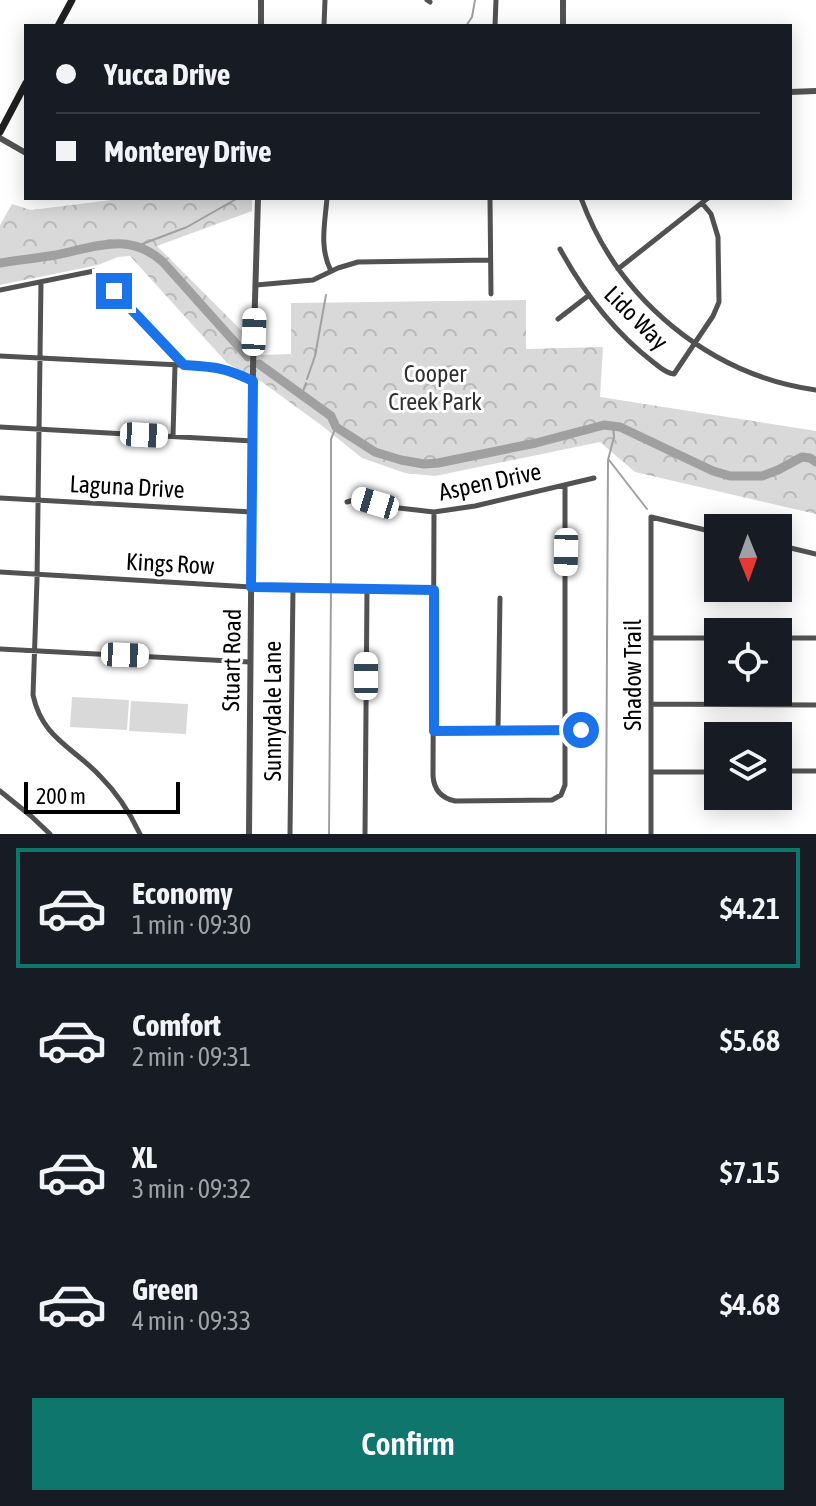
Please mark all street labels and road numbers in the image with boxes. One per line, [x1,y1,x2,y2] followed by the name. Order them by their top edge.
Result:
[599,280,674,355] street label: Lido Way
[436,457,544,506] street label: Aspen Drive
[69,470,185,503] street label: Laguna Drive
[125,548,215,579] street label: Kings Row
[217,608,246,712] street label: Stuart Road
[619,619,646,731] street label: Shadow Trail
[259,641,286,781] street label: Sunnydale Lane

